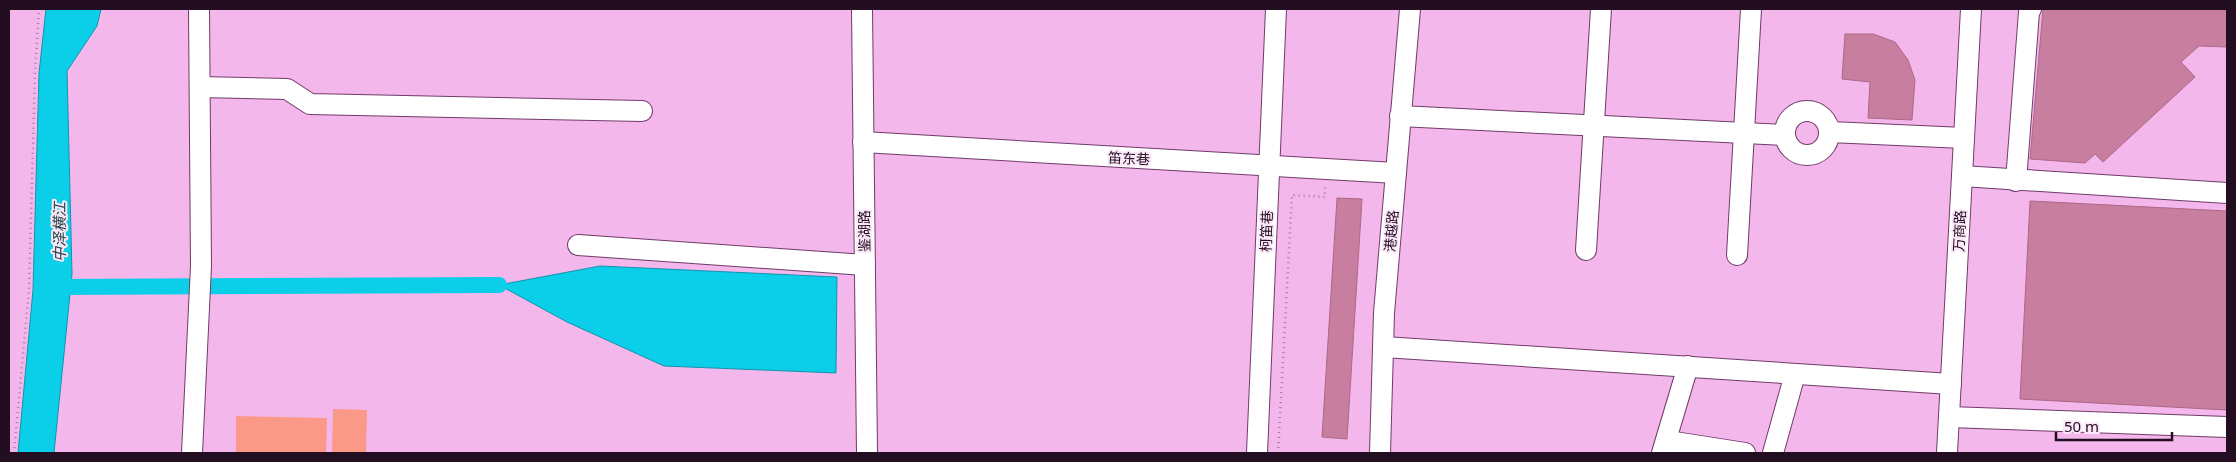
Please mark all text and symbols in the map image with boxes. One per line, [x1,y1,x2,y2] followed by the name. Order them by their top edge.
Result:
[1108,147,1150,169] street label: 笛东巷
[49,200,69,262] water label: 中泽横江
[1380,209,1402,253] street label: 港越路
[854,210,874,252] street label: 鉴湖路
[1256,210,1276,252] street label: 柯笛巷
[1948,210,1970,252] street label: 万商路
[2056,410,2172,442] scale bar
[2064,416,2099,436] text: 50 m

